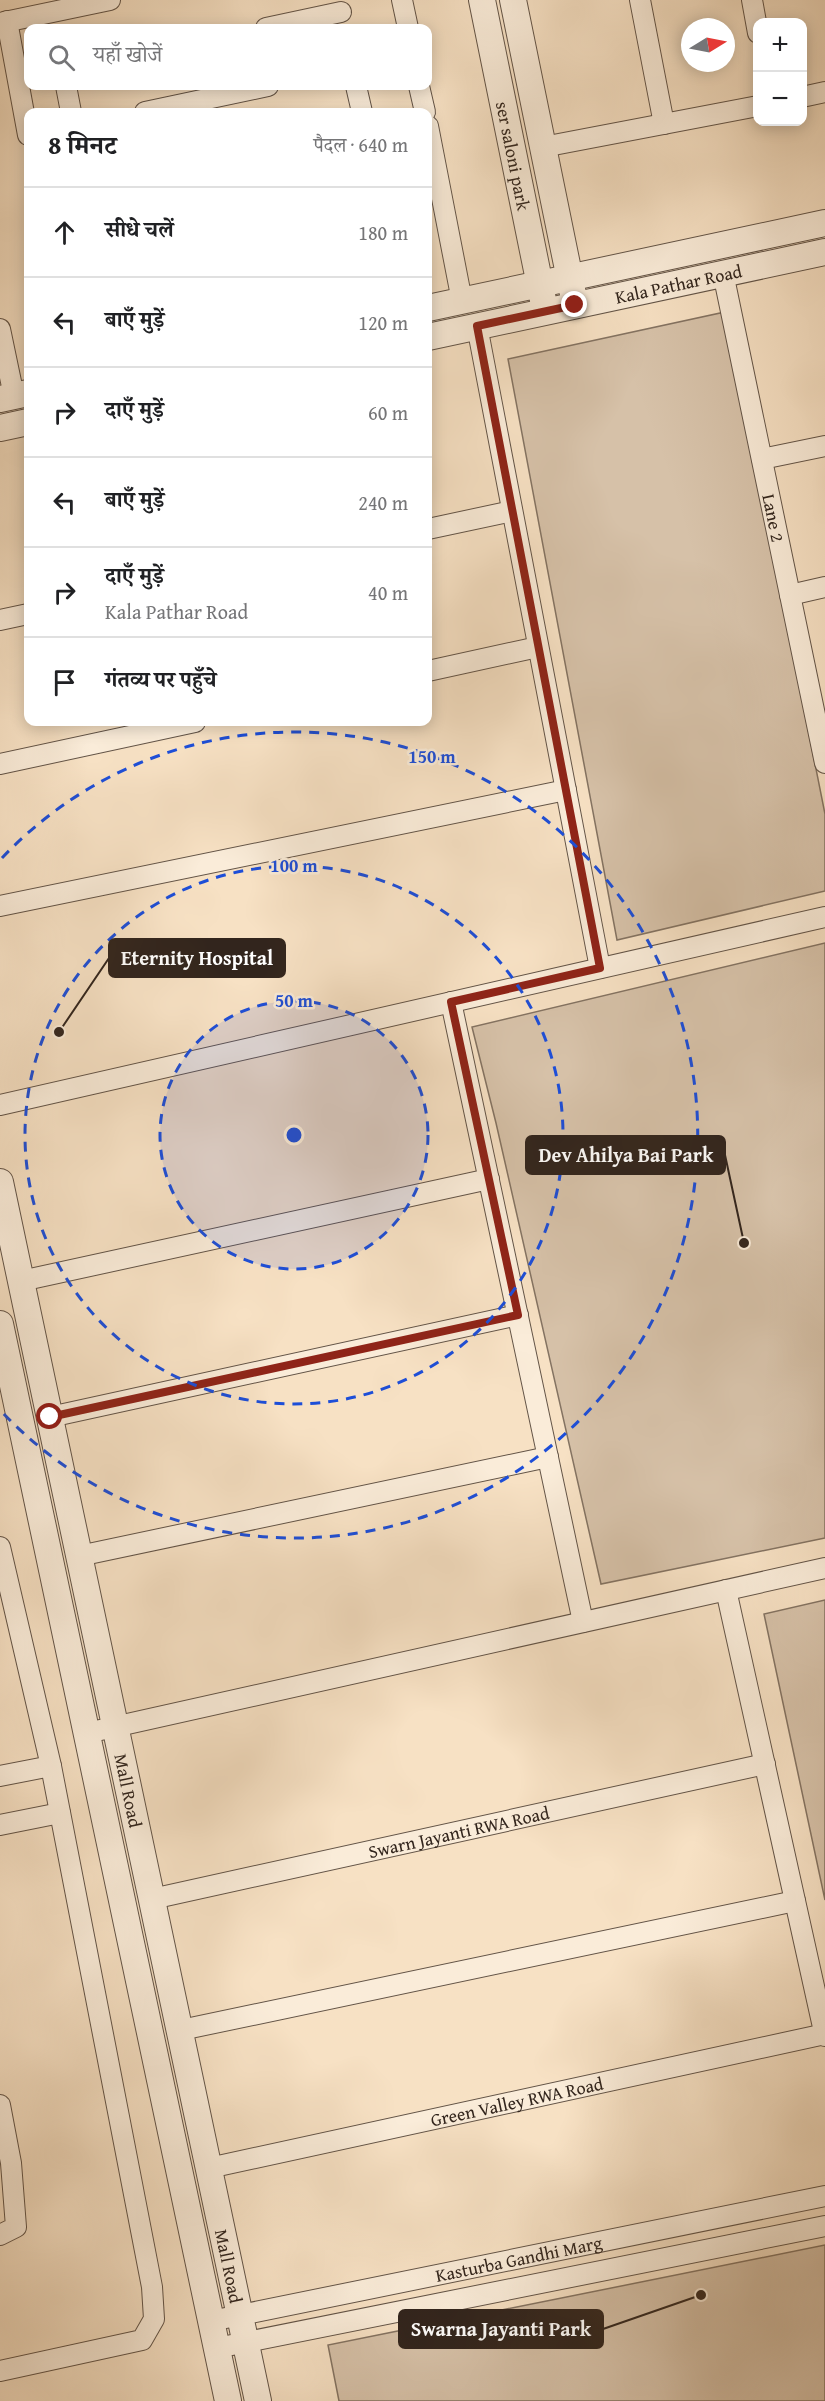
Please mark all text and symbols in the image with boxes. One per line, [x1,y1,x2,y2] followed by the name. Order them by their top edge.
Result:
[681,18,735,72] north arrow
[753,18,807,126] map controls
[753,18,807,72] button: +
[24,24,432,90] search box
[93,38,162,70] text: यहाँ खोजें
[45,41,78,74] icon: search
[753,72,807,126] button: −
[489,99,538,214] street label: ser saloni park
[48,125,116,164] text: 8 मिनट
[314,130,408,159] text: पैदल · 640 m
[105,213,174,245] text: सीधे चलें
[48,216,81,249] icon: ahead
[358,218,408,247] text: 180 m
[612,257,745,310] street label: Kala Pathar Road
[561,291,587,317] route end
[105,303,164,335] text: बाएँ मुड़ें
[48,306,81,339] icon: left
[358,308,408,337] text: 120 m
[105,393,164,425] text: दाएँ मुड़ें
[48,396,81,429] icon: right
[368,398,408,427] text: 60 m
[105,483,164,515] text: बाएँ मुड़ें
[48,486,81,519] icon: left
[358,488,408,517] text: 240 m
[756,491,792,544] street label: Lane 2
[105,559,164,591] text: दाएँ मुड़ें
[48,576,81,609] icon: right
[368,578,408,607] text: 40 m
[105,597,248,626] text: Kala Pathar Road
[105,663,216,695] text: गंतव्य पर पहुँचे
[48,666,81,699] icon: arrive
[408,743,456,770] text: 150 m
[270,852,318,879] text: 100 m
[109,939,285,977] callout: Eternity Hospital
[121,943,273,972] text: Eternity Hospital
[275,987,314,1014] text: 50 m
[284,1125,304,1145] centre of rings
[526,1136,725,1174] callout: Dev Ahilya Bai Park
[539,1140,714,1169] text: Dev Ahilya Bai Park
[36,1403,62,1429] route start
[108,1751,150,1830] street label: Mall Road
[366,1798,552,1864] street label: Swarn Jayanti RWA Road
[428,2069,606,2133] street label: Green Valley RWA Road
[208,2226,250,2306] street label: Mall Road
[433,2228,604,2288] street label: Kasturba Gandhi Marg
[399,2310,603,2348] callout: Swarna Jayanti Park
[411,2314,592,2343] text: Swarna Jayanti Park

